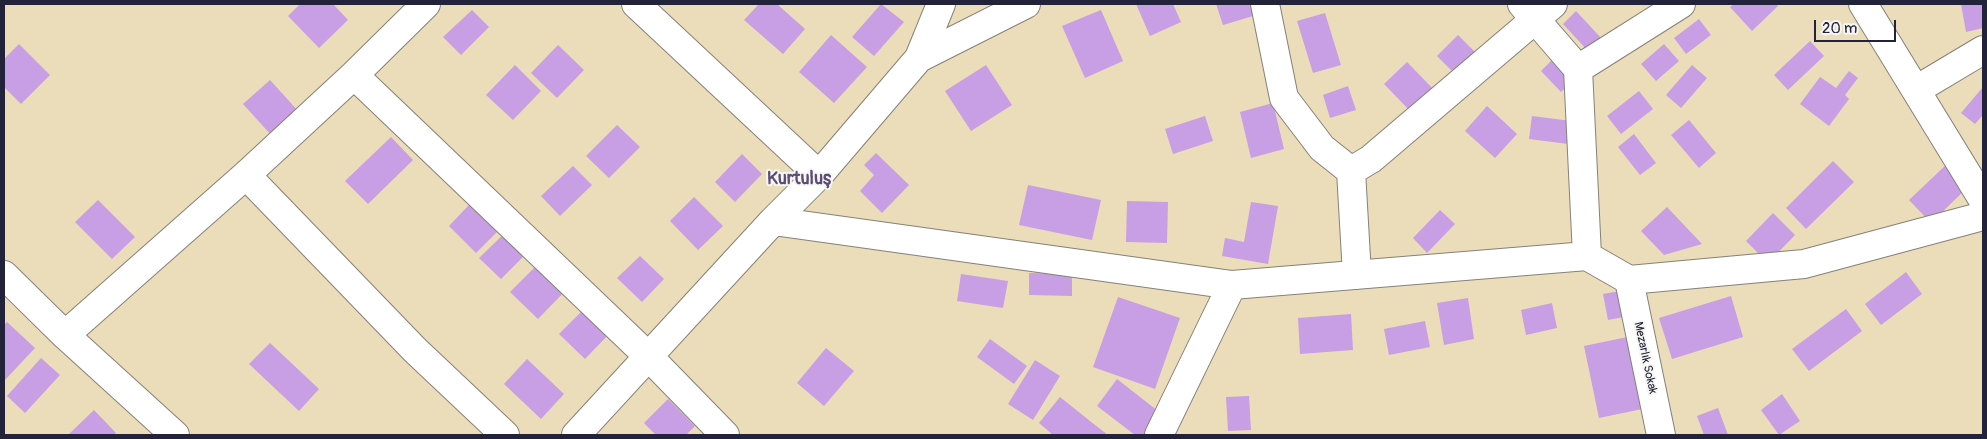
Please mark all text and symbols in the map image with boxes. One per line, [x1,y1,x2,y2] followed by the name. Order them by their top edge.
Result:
[1817,10,1900,42] scale bar
[1822,19,1857,38] text: 20 m
[767,168,831,190] district label: Kurtuluş
[1630,321,1660,395] street label: Mezarlık Sokak

